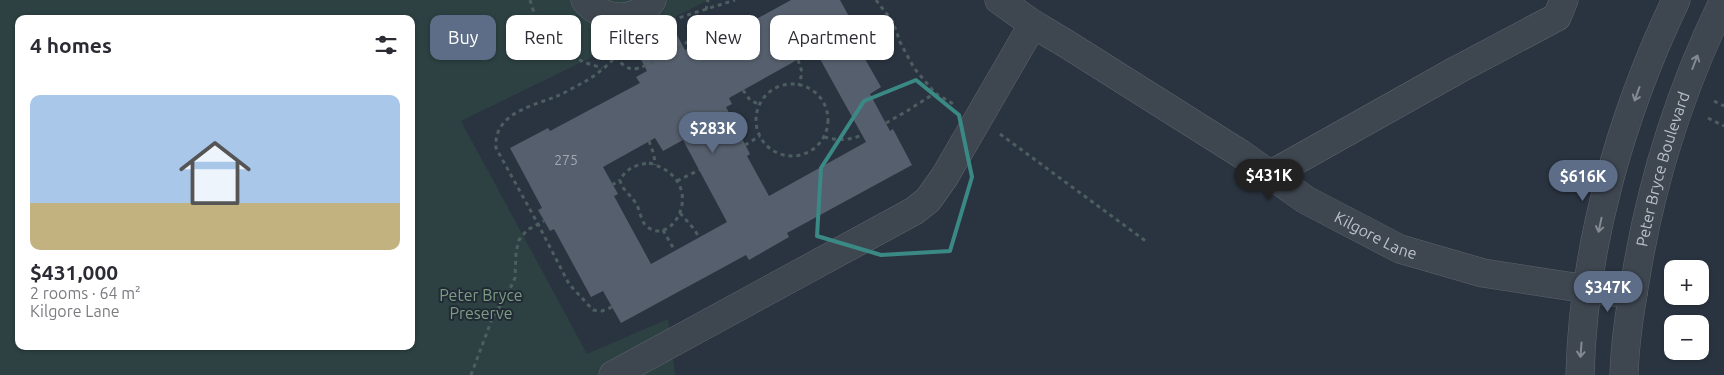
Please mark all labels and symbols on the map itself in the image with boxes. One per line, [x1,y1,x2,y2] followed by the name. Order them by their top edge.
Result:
[1691,55,1701,70] one-way arrow
[1632,85,1641,101] one-way arrow
[1632,89,1693,248] street label: Peter Bryce Boulevard
[678,112,748,154] pin: $283K
[554,152,578,168] house number: 275
[1234,158,1304,201] pin: $431K
[1548,160,1618,202] pin: $616K
[1332,208,1419,262] street label: Kilgore Lane
[1595,217,1604,233] one-way arrow
[1573,270,1643,313] pin: $347K
[439,286,523,322] park label: Peter Bryce Preserve
[1577,341,1586,357] one-way arrow

